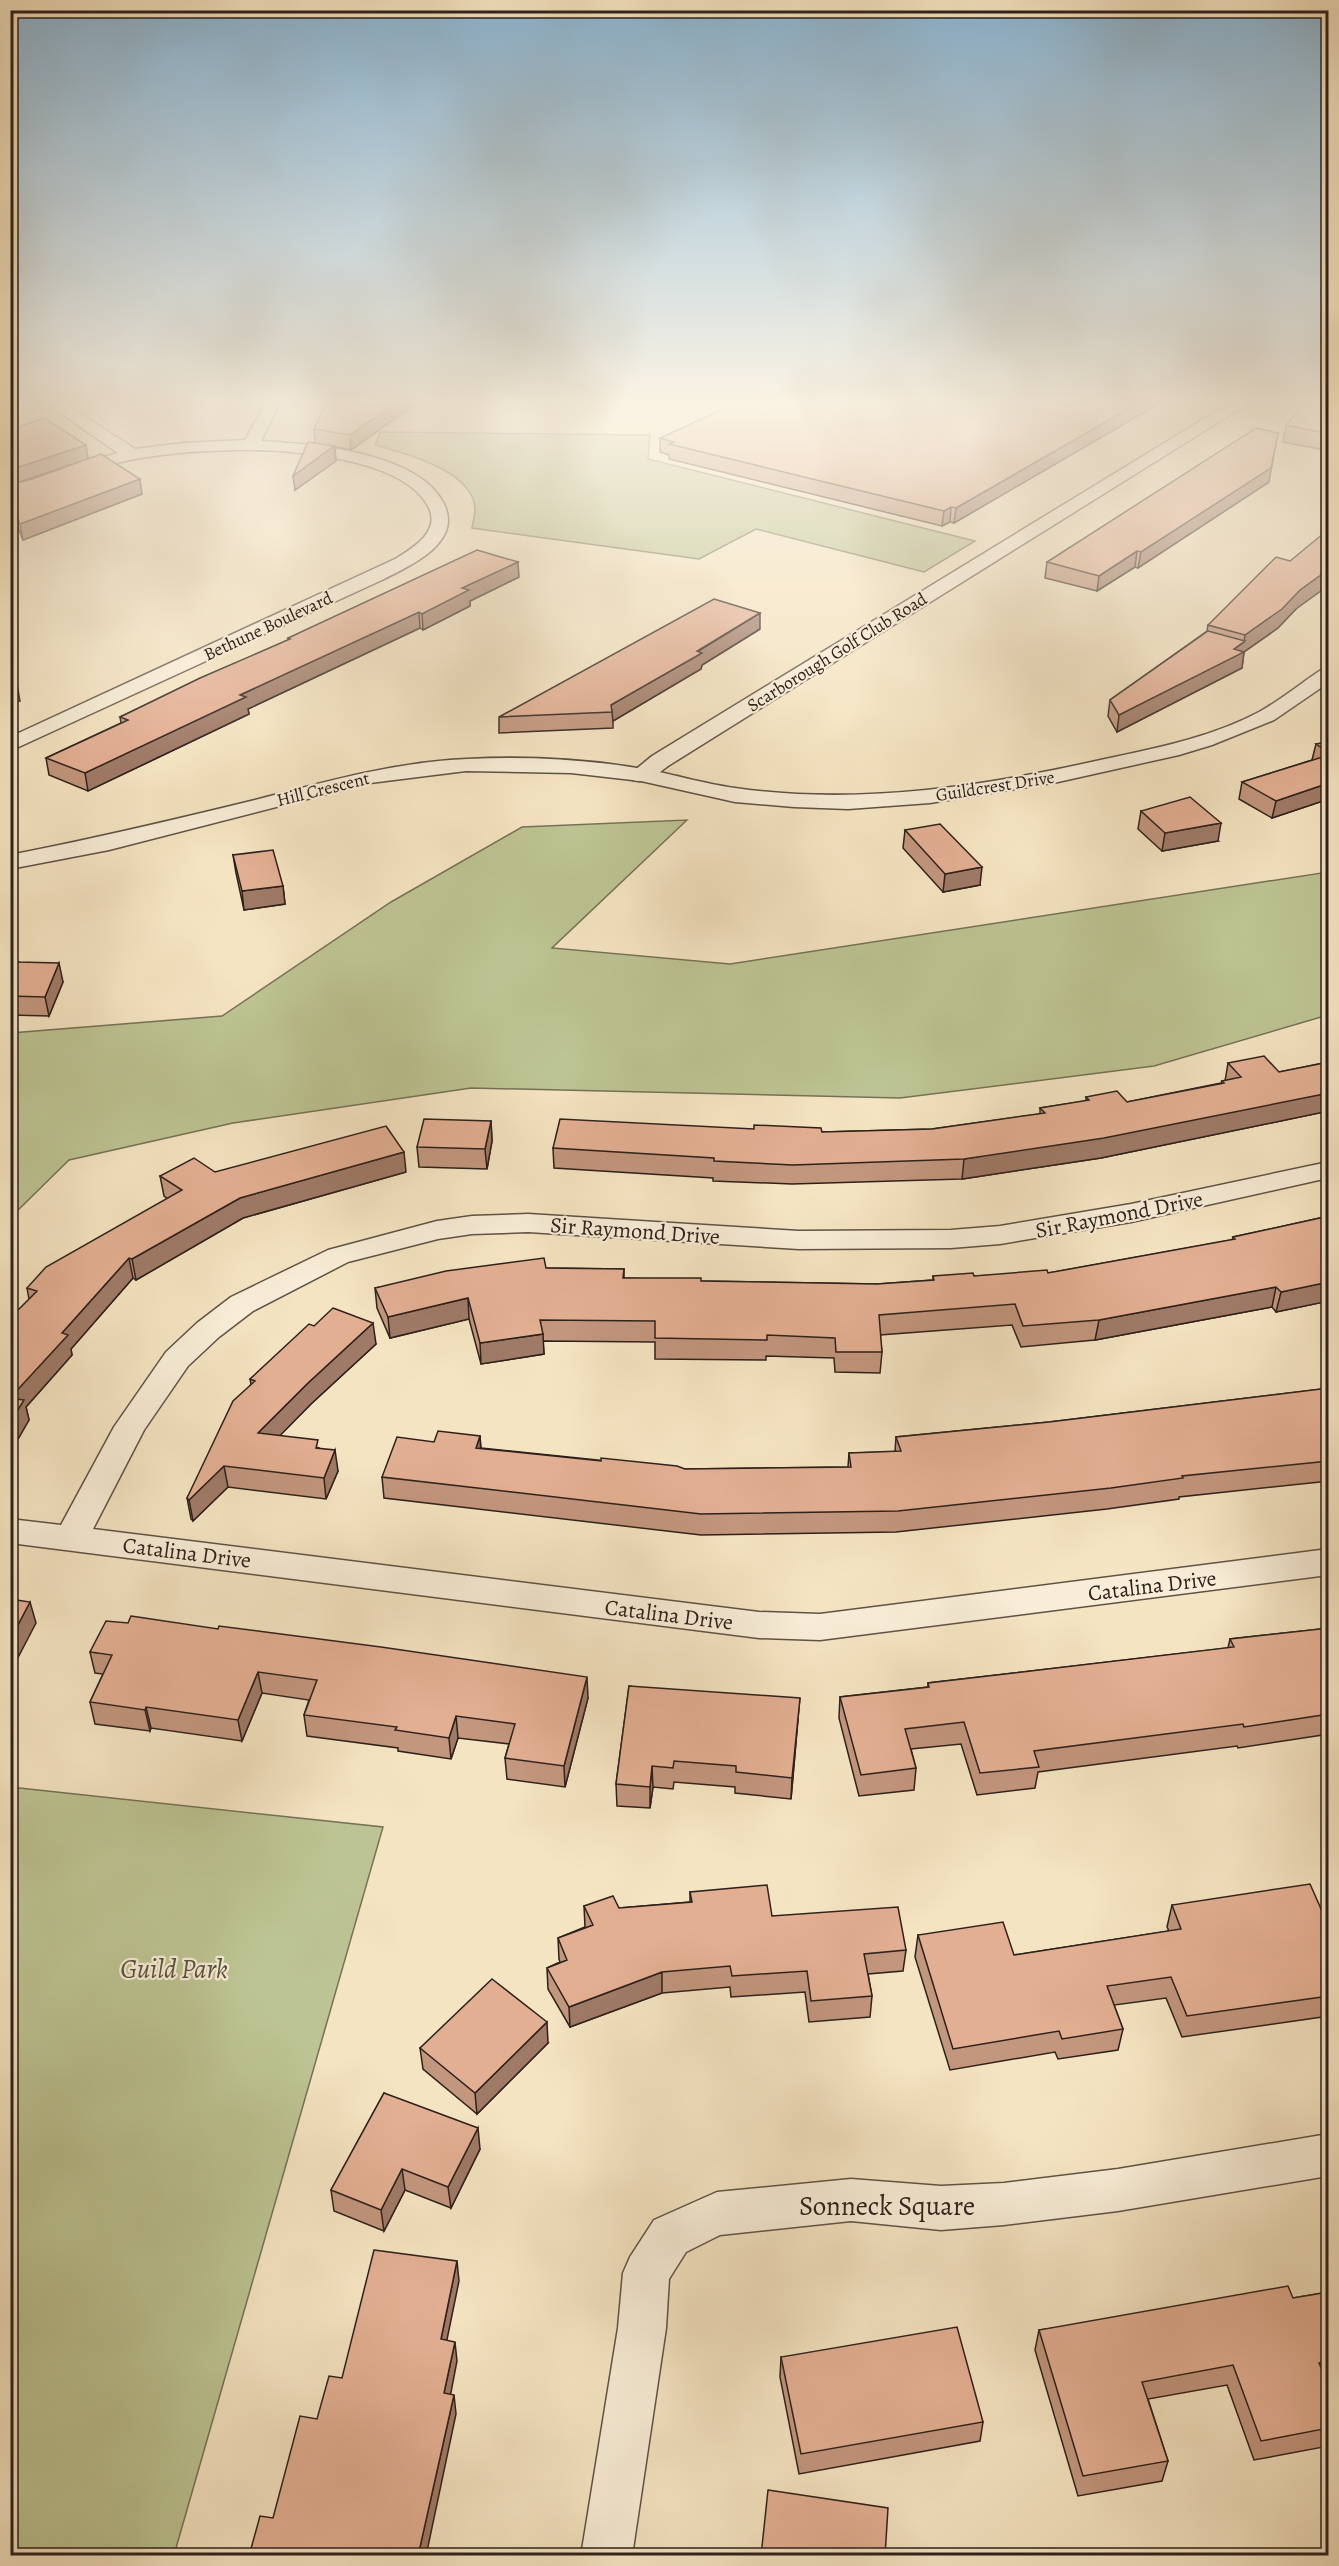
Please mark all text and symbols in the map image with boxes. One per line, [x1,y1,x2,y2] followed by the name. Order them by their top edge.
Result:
[200,585,337,666] street label: Bethune Boulevard
[743,587,932,717] street label: Scarborough Golf Club Road
[934,765,1056,807] street label: Guildcrest Drive
[274,766,372,812] street label: Hill Crescent
[1033,1184,1205,1246] street label: Sir Raymond Drive
[549,1210,721,1252] street label: Sir Raymond Drive
[121,1530,253,1576] street label: Catalina Drive
[1086,1563,1218,1609] street label: Catalina Drive
[603,1592,735,1638] street label: Catalina Drive
[120,1951,228,1987] park label: Guild Park
[799,2188,975,2224] street label: Sonneck Square

